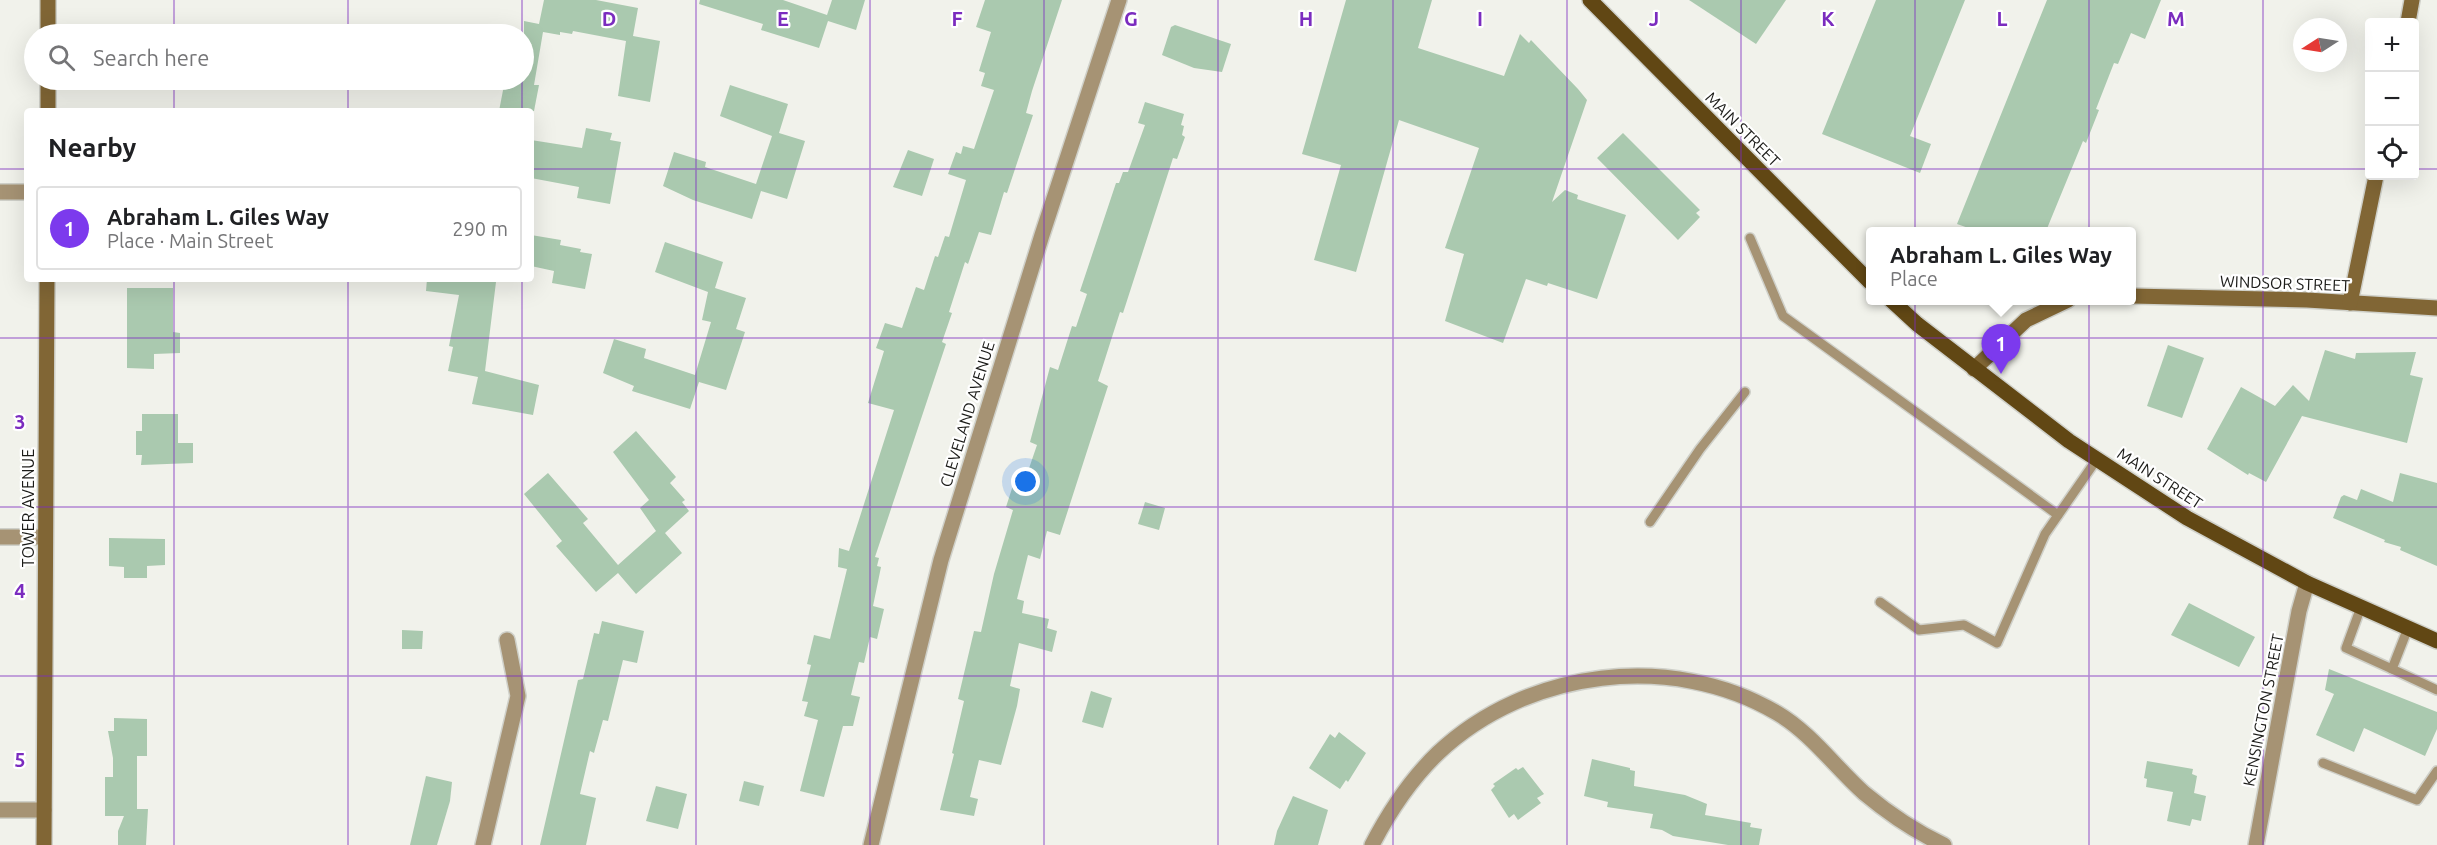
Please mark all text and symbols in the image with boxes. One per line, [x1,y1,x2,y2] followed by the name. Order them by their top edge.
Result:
[602,7,616,30] text: D
[777,7,789,30] text: E
[951,7,963,30] text: F
[1124,7,1138,30] text: G
[1299,7,1313,30] text: H
[1477,7,1483,30] text: I
[1649,7,1659,30] text: J
[1821,7,1835,30] text: K
[1997,7,2008,30] text: L
[2167,7,2185,30] text: M
[2293,18,2347,72] north arrow
[2365,18,2419,180] map controls
[2365,18,2419,72] button: +
[24,24,534,90] search box
[45,41,78,74] icon: search
[93,45,209,70] text: Search here
[2365,72,2419,126] button: −
[1702,88,1784,170] street label: MAIN STREET
[2365,126,2419,180] button: locate
[48,133,136,162] text: Nearby
[107,204,329,229] text: Abraham L. Giles Way
[64,217,75,240] text: 1
[452,217,508,240] text: 290 m
[1866,227,2136,305] popup
[107,229,273,252] text: Place · Main Street
[1890,242,2112,267] text: Abraham L. Giles Way
[1890,267,1938,290] text: Place
[2220,272,2350,294] street label: WINDSOR STREET
[1982,324,2020,374] pin: 1
[936,339,998,489] street label: CLEVELAND AVENUE
[14,410,26,433] text: 3
[2114,444,2206,512] street label: MAIN STREET
[19,449,37,567] street label: TOWER AVENUE
[1011,467,1040,496] your location
[14,579,26,602] text: 4
[2239,632,2287,788] street label: KENSINGTON STREET
[14,748,26,771] text: 5

